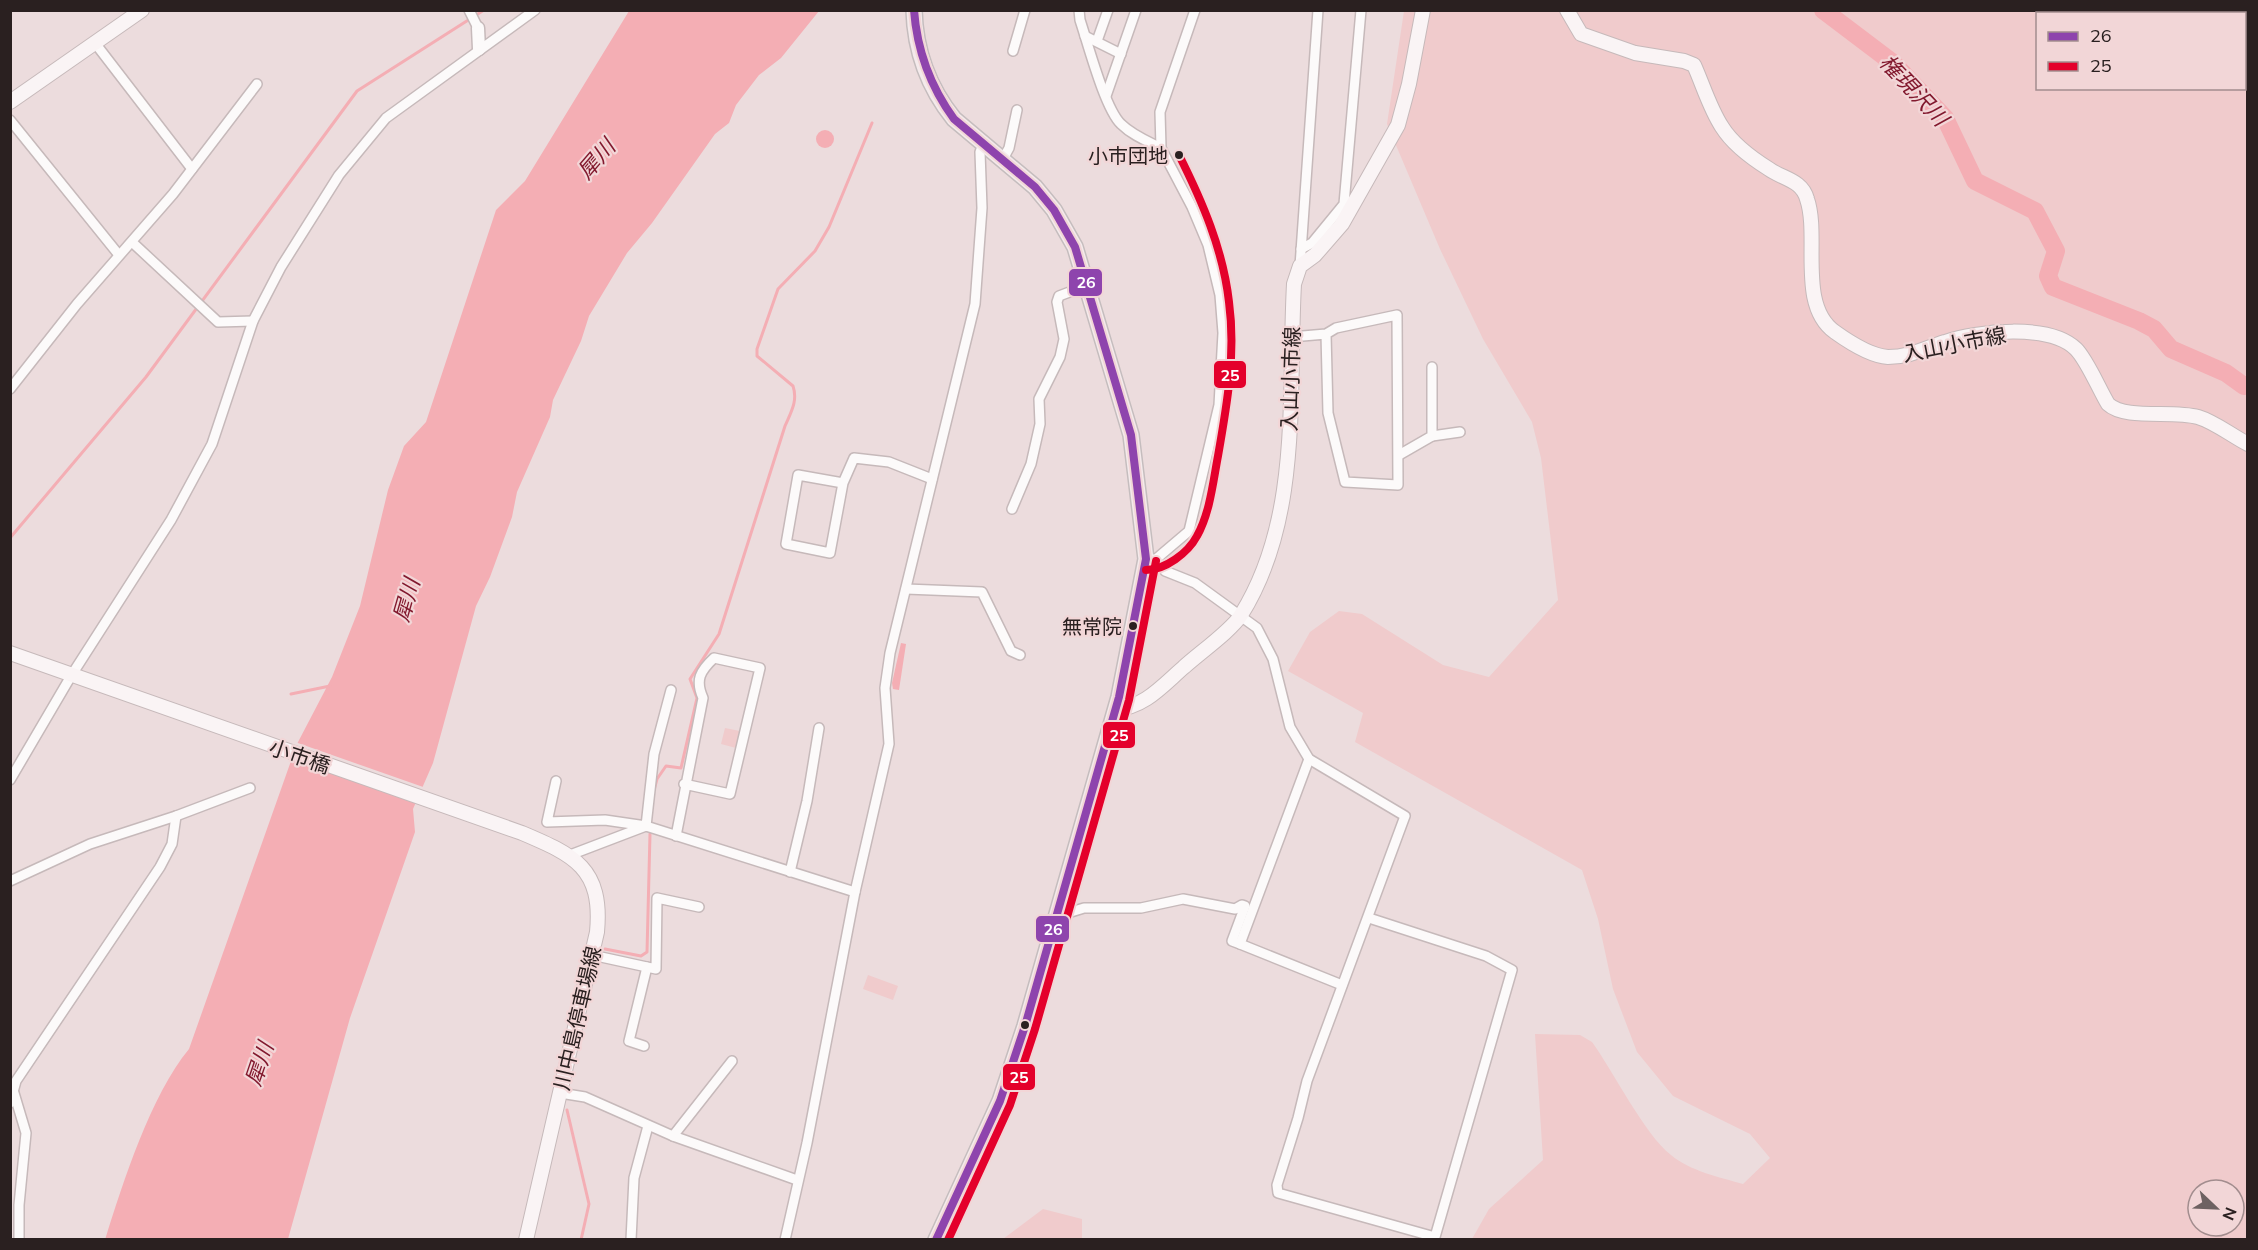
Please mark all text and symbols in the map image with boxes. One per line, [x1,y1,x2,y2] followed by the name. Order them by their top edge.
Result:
[2036,12,2246,90] legend
[2090,24,2112,47] text: 26
[1874,48,1956,133] water label: 権現沢川
[2090,54,2112,77] text: 25
[571,132,622,185] water label: 犀川
[1088,143,1168,168] place label: 小市団地
[1173,149,1185,161] marker: 小市団地
[1068,268,1103,297] line badge: 26
[1076,272,1096,292] text: 26
[1900,321,2008,367] street label: 入山小市線
[1275,326,1305,432] street label: 入山小市線
[1213,360,1247,389] line badge: 25
[1220,365,1240,385] text: 25
[386,573,426,625] water label: 犀川
[1062,614,1122,639] place label: 無常院
[1127,620,1139,632] marker: 無常院
[1102,721,1136,749] line badge: 25
[1109,725,1129,745] text: 25
[266,733,334,779] street label: 小市橋
[1035,915,1070,943] line badge: 26
[1043,919,1063,939] text: 26
[548,943,606,1093] street label: 川中島停車場線
[1019,1019,1031,1031] unlabelled marker
[239,1037,280,1089] water label: 犀川
[1002,1063,1036,1091] line badge: 25
[1009,1067,1029,1087] text: 25
[2186,1178,2246,1238] north arrow
[2218,1204,2241,1223] text: N

